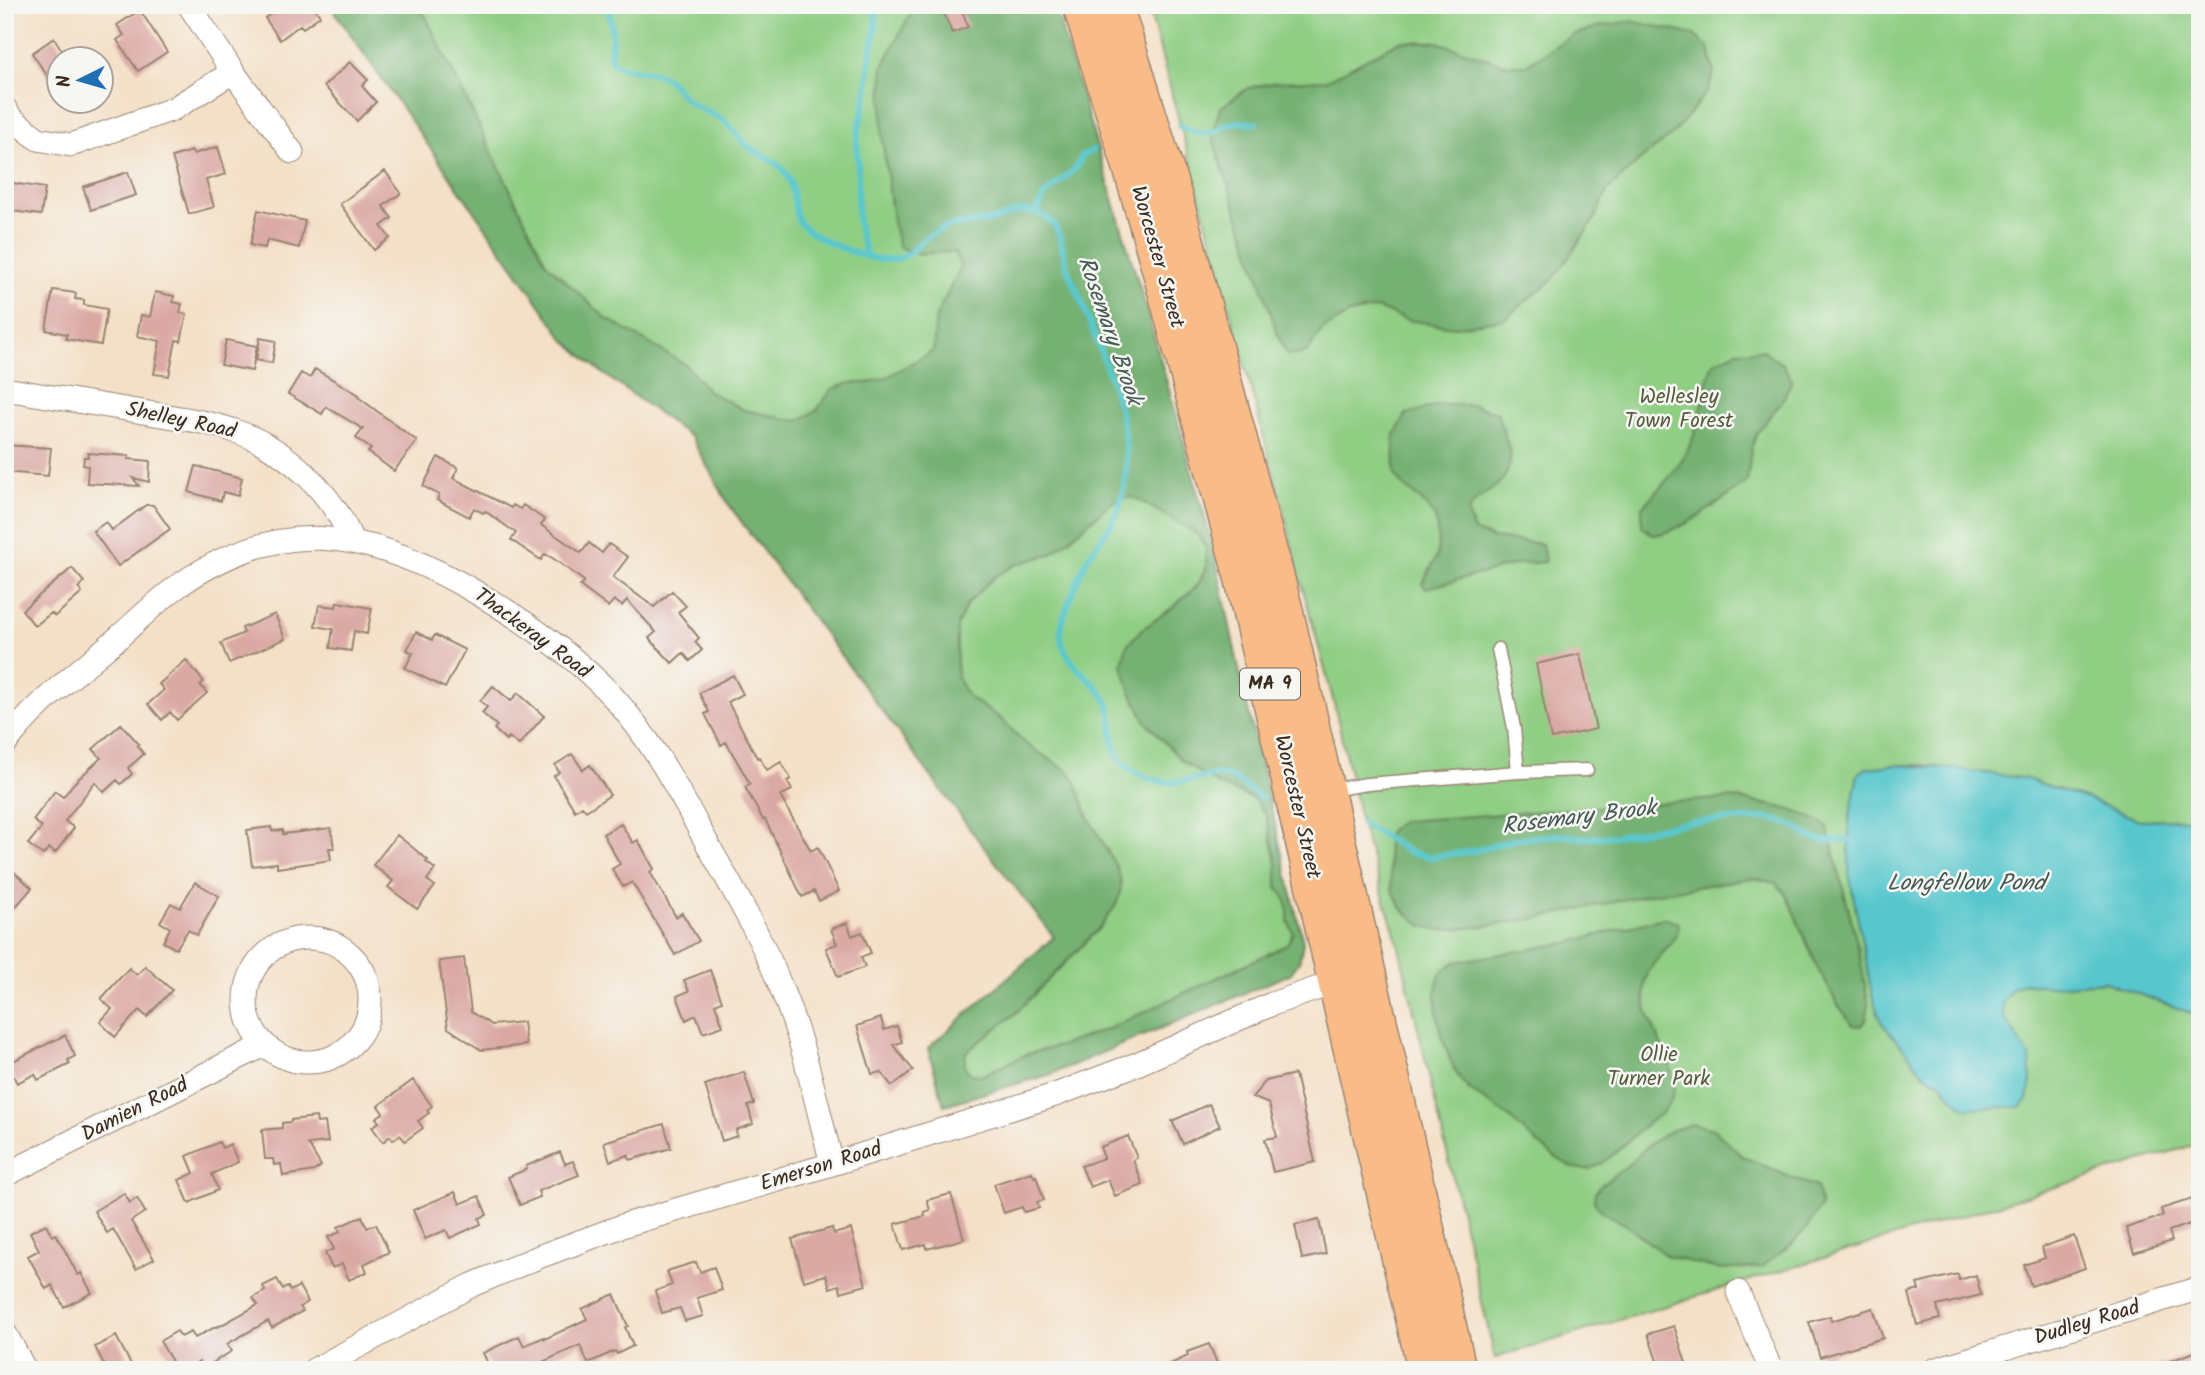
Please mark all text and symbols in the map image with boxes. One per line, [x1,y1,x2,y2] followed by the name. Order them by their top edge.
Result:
[46,46,116,116] north arrow
[50,74,81,89] text: N
[1121,182,1193,333] street label: Worcester Street
[1067,252,1152,413] water label: Rosemary Brook
[1625,381,1734,438] park label: Wellesley Town Forest
[123,393,240,449] street label: Shelley Road
[466,580,598,688] street label: Thackeray Road
[1240,668,1300,699] road number: MA 9
[1264,732,1330,883] street label: Worcester Street
[1500,790,1661,845] water label: Rosemary Brook
[1887,866,2051,902] water label: Longfellow Pond
[1608,1039,1710,1096] park label: Ollie Turner Park
[76,1069,195,1151] street label: Damien Road
[756,1133,886,1201] street label: Emerson Road
[2030,1291,2144,1355] street label: Dudley Road

